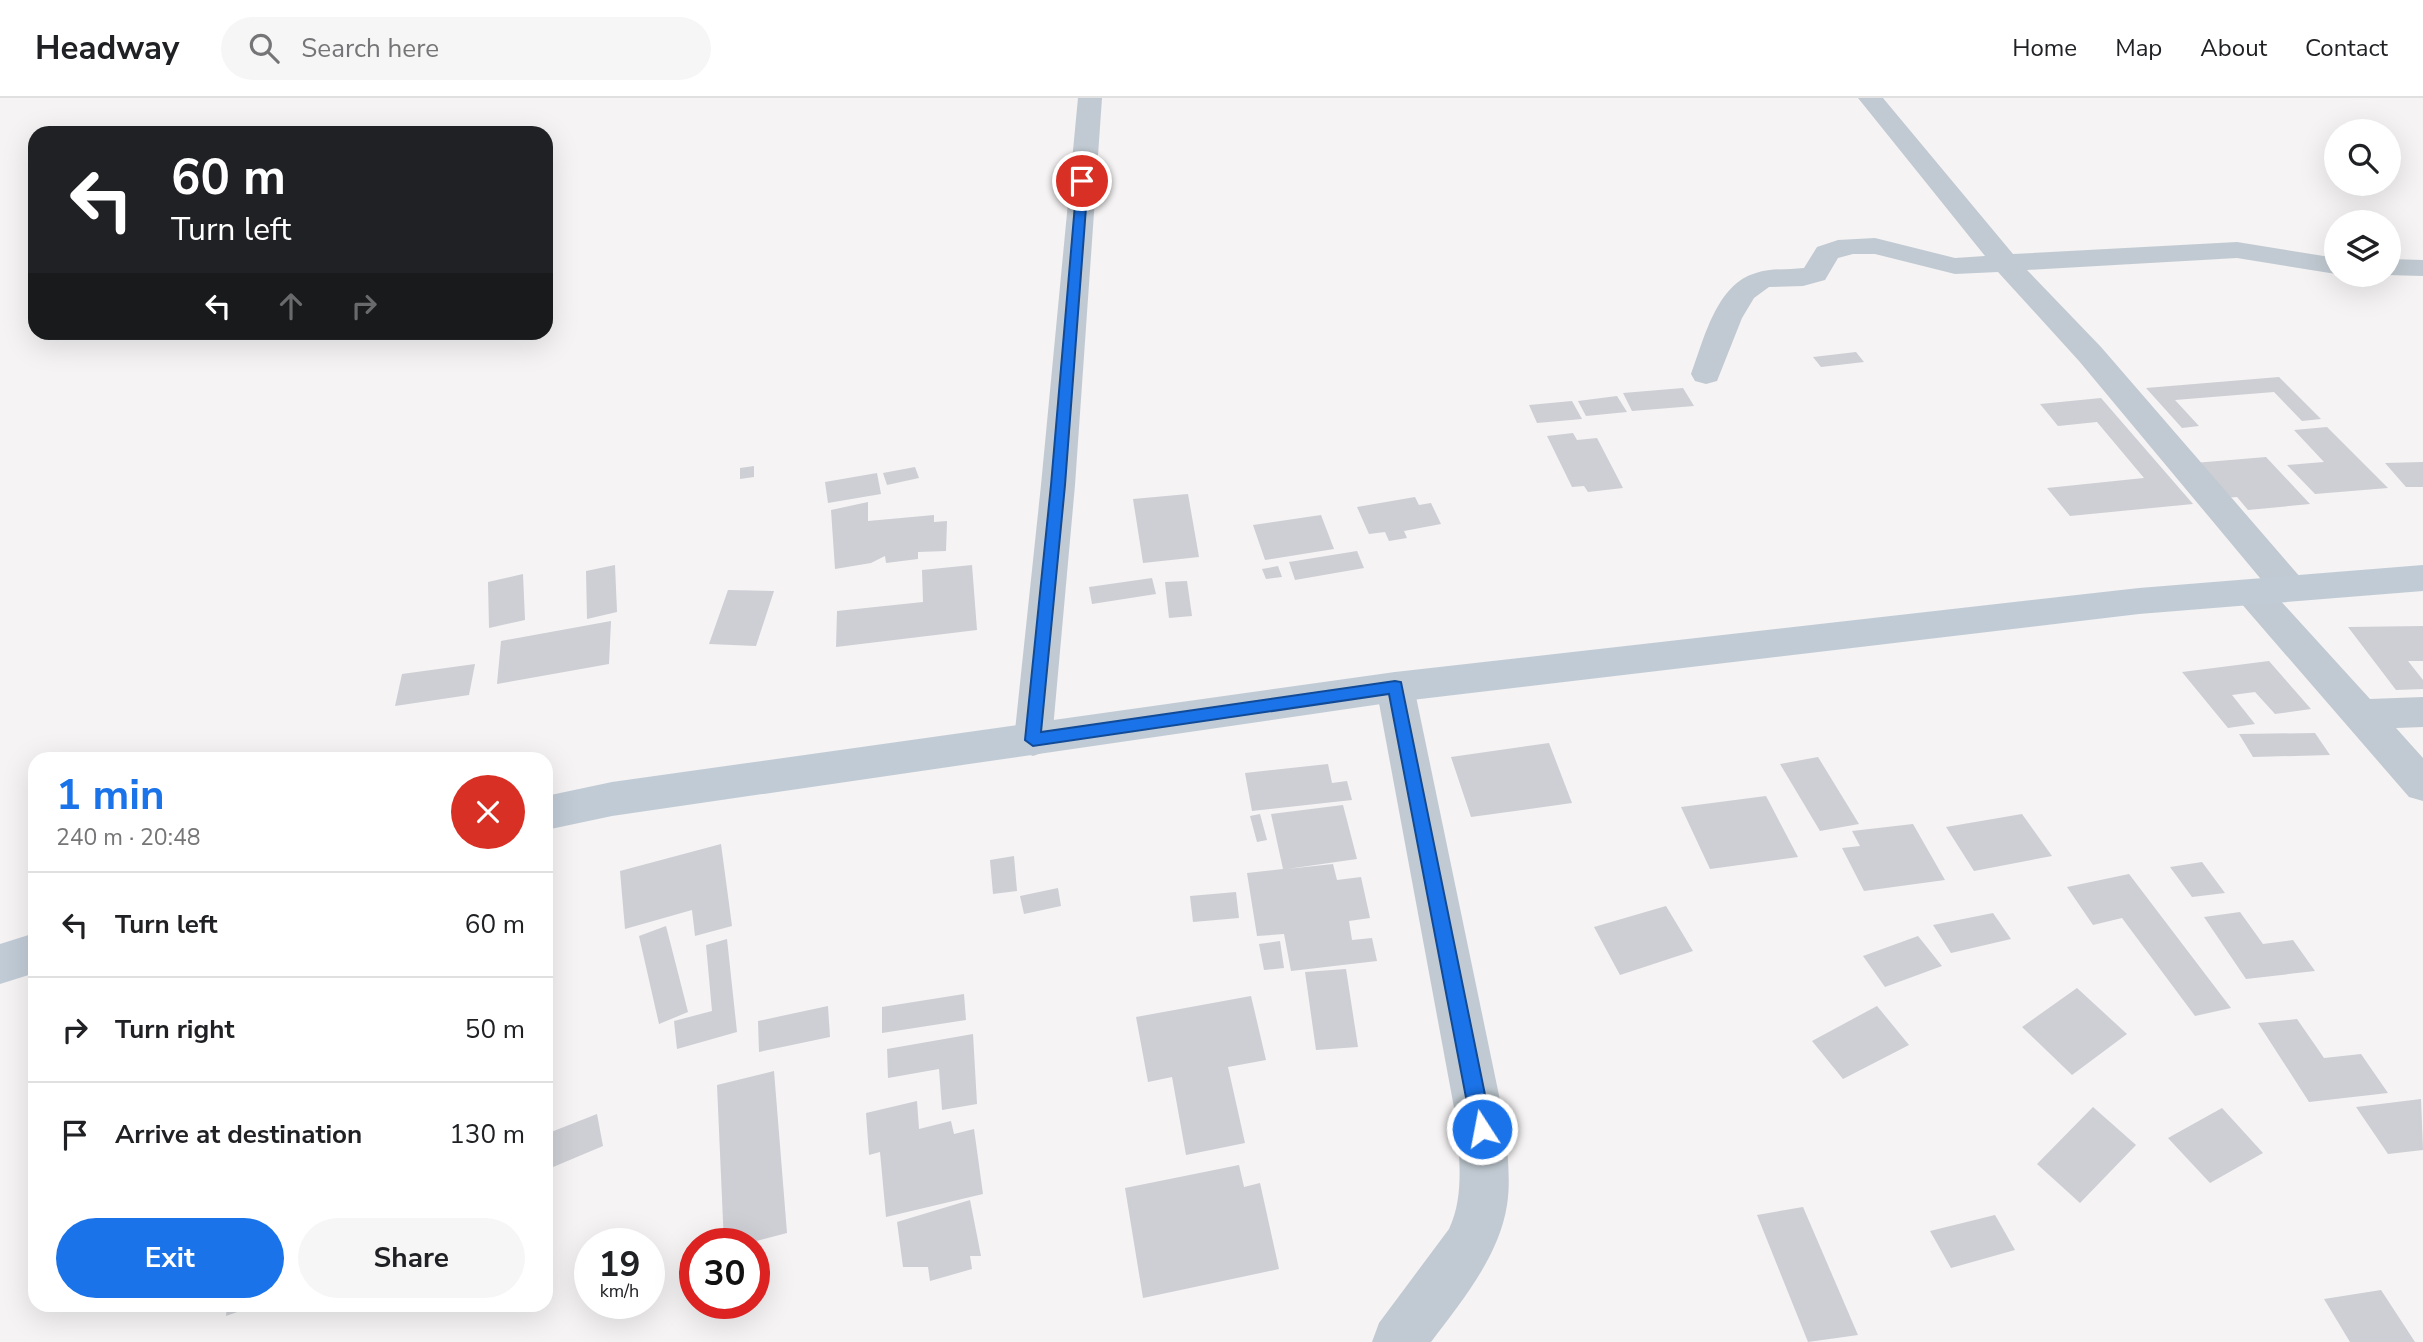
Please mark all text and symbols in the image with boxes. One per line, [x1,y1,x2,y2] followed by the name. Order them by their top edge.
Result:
[221,17,711,80] search box
[35,26,179,71] text: Headway
[245,29,283,67] icon: search
[301,31,439,66] text: Search here
[2012,32,2077,64] text: Home
[2115,32,2162,64] text: Map
[2200,32,2267,64] text: About
[2305,32,2388,64] text: Contact
[2324,119,2401,287] map controls
[2324,119,2401,196] button: search
[171,144,286,211] text: 60 m
[1052,151,1112,211] pin
[56,154,147,245] icon: left
[1063,162,1101,200] icon: arrive
[171,208,291,251] text: Turn left
[2324,210,2401,287] button: layers
[199,287,237,325] icon: left
[272,287,310,325] icon: ahead
[345,287,383,325] icon: right
[56,767,165,824] text: 1 min
[451,775,525,849] button: close
[56,822,201,853] text: 240 m · 20:48
[56,906,94,944] icon: left
[115,907,218,942] text: Turn left
[465,907,525,942] text: 60 m
[56,1011,94,1049] icon: right
[115,1012,234,1047] text: Turn right
[465,1012,525,1047] text: 50 m
[1445,1092,1519,1166] position arrow
[56,1116,94,1154] icon: arrive
[115,1117,362,1152] text: Arrive at destination
[449,1117,525,1152] text: 130 m
[56,1218,284,1298] button: Exit
[298,1218,525,1298] button: Share
[679,1228,770,1319] speed limit sign: 30
[598,1241,641,1288] text: 19
[600,1279,639,1303] text: km/h

